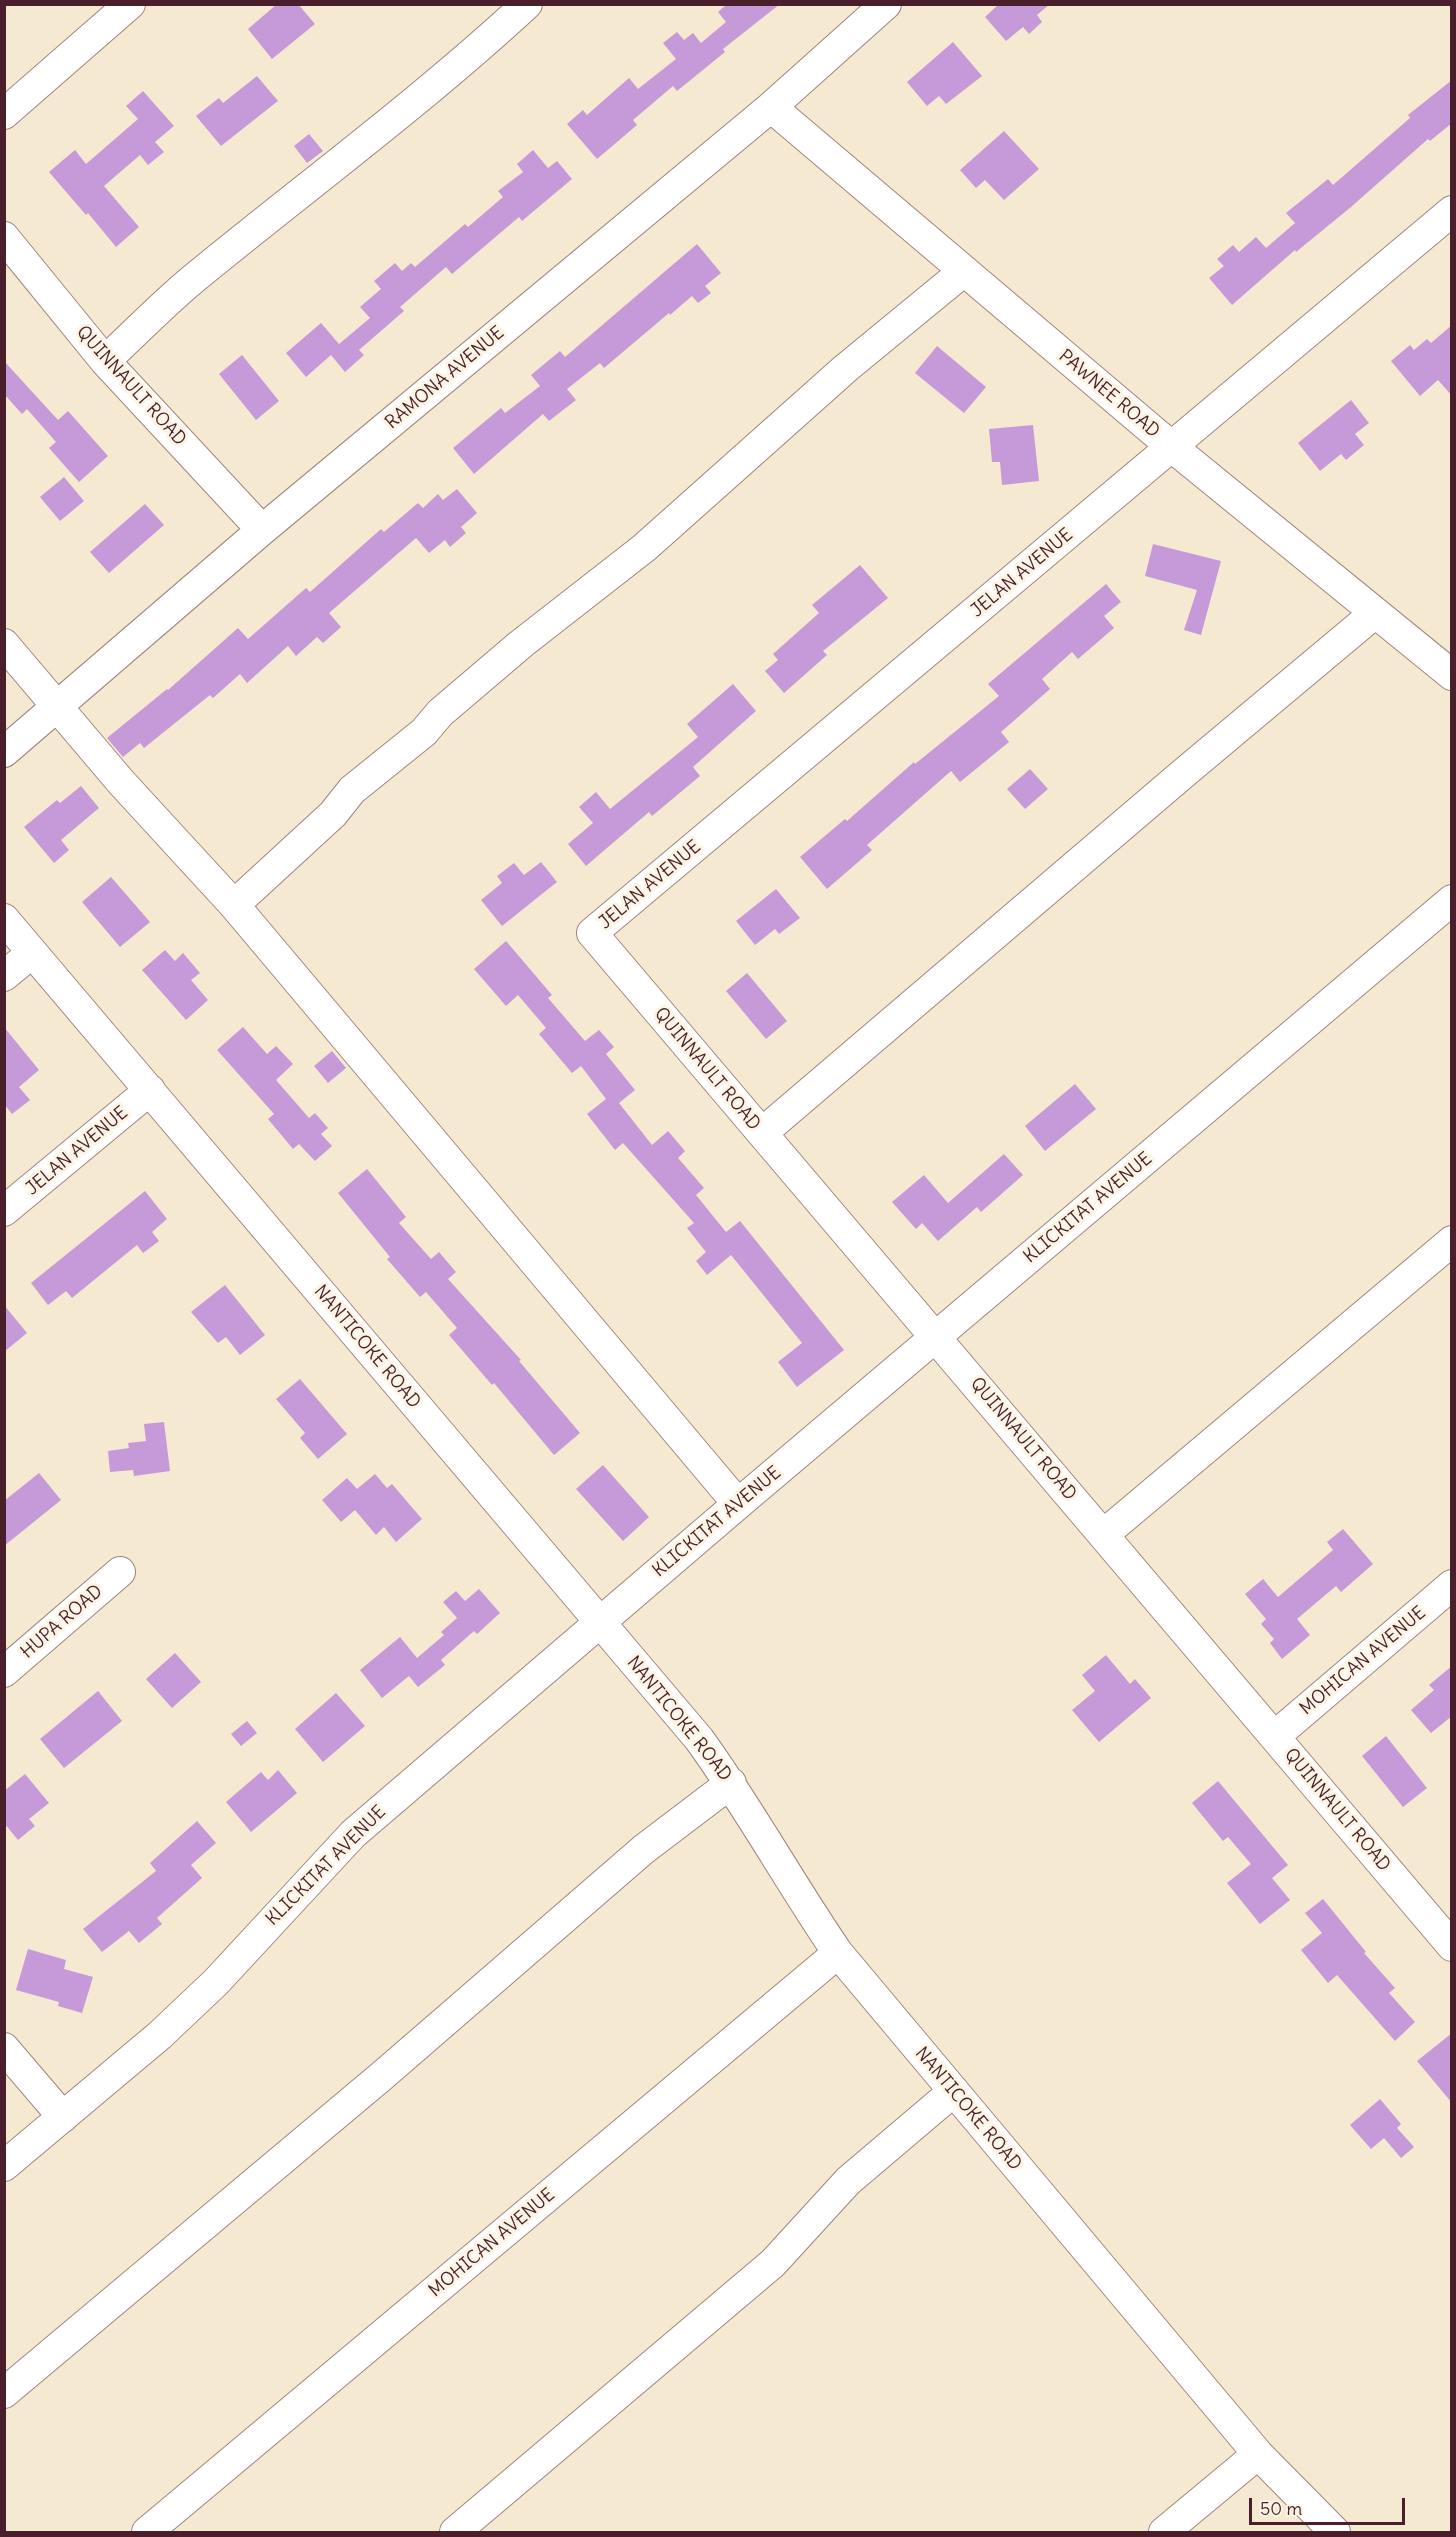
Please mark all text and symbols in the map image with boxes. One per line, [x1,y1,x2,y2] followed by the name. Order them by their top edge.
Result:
[72,322,190,450] street label: QUINNAULT ROAD
[381,322,509,434] street label: RAMONA AVENUE
[1054,346,1164,442] street label: PAWNEE ROAD
[967,524,1077,622] street label: JELAN AVENUE
[595,836,705,934] street label: JELAN AVENUE
[649,1003,765,1135] street label: QUINNAULT ROAD
[22,1102,132,1200] street label: JELAN AVENUE
[1020,1148,1156,1268] street label: KLICKITAT AVENUE
[309,1281,425,1413] street label: NANTICOKE ROAD
[965,1373,1081,1505] street label: QUINNAULT ROAD
[649,1462,785,1582] street label: KLICKITAT AVENUE
[17,1581,107,1663] street label: HUPA ROAD
[1296,1602,1430,1720] street label: MOHICAN AVENUE
[622,1652,736,1786] street label: NANTICOKE ROAD
[1279,1744,1395,1876] street label: QUINNAULT ROAD
[262,1802,390,1930] street label: KLICKITAT AVENUE
[910,2043,1026,2175] street label: NANTICOKE ROAD
[425,2184,559,2302] street label: MOHICAN AVENUE
[1252,2486,1408,2524] scale bar
[1260,2497,1302,2520] text: 50 m

